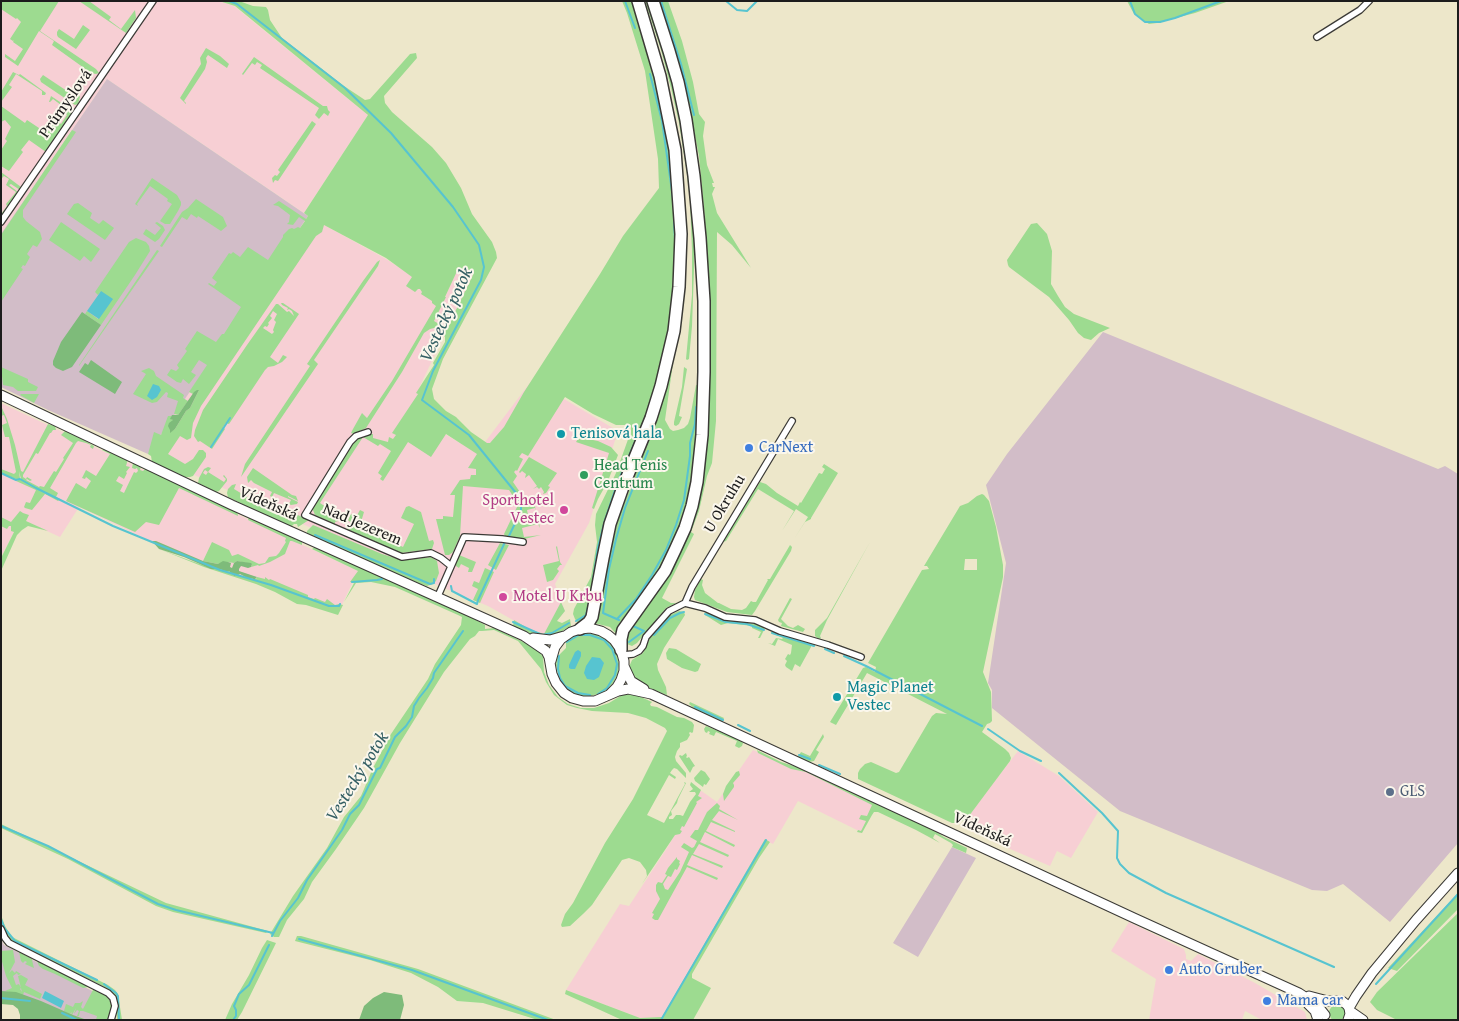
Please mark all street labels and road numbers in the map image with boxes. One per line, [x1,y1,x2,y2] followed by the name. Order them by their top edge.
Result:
[35,66,97,142] street label: Průmyslová
[700,471,750,537] street label: U Okruhu
[236,483,300,525] street label: Vídeňská
[320,500,404,550] street label: Nad Jezerem
[950,808,1014,852] street label: Vídeňská

